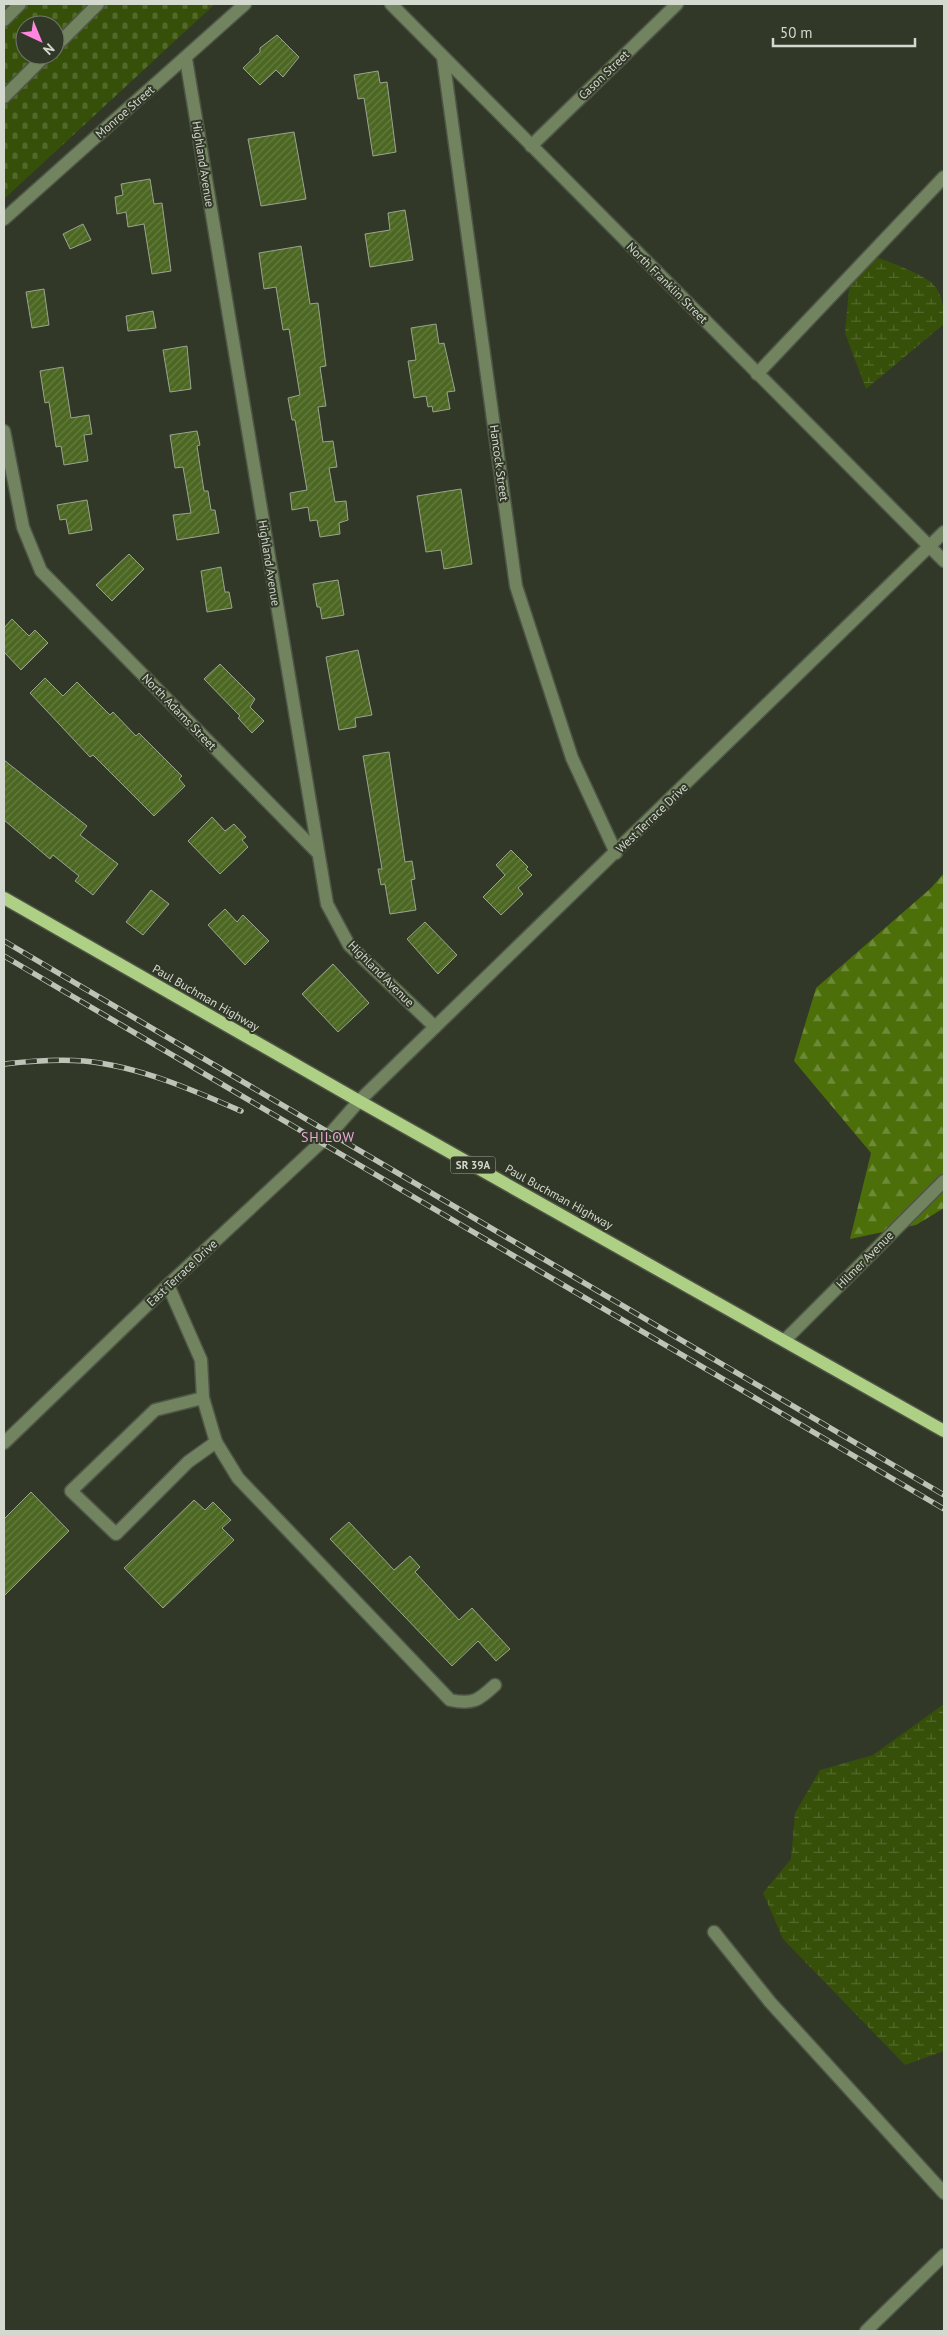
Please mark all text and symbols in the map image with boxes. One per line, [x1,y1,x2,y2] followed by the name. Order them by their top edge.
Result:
[15,15,65,65] north arrow
[773,15,916,47] scale bar
[780,23,813,42] text: 50 m
[39,40,59,59] text: N
[575,47,632,102] street label: Cason Street
[92,82,157,141] street label: Monroe Street
[189,120,218,208] street label: Highland Avenue
[624,239,711,326] street label: North Franklin Street
[487,424,512,502] street label: Hancock Street
[255,519,284,607] street label: Highland Avenue
[139,670,220,753] street label: North Adams Street
[613,780,691,856] street label: West Terrace Drive
[345,938,417,1010] street label: Highland Avenue
[150,961,263,1035] street label: Paul Buchman Highway
[301,1128,355,1146] district label: SHILOW
[450,1156,496,1174] road number: SR 39A
[503,1161,616,1233] street label: Paul Buchman Highway
[833,1228,896,1291] street label: Hilmer Avenue
[143,1236,220,1309] street label: East Terrace Drive

